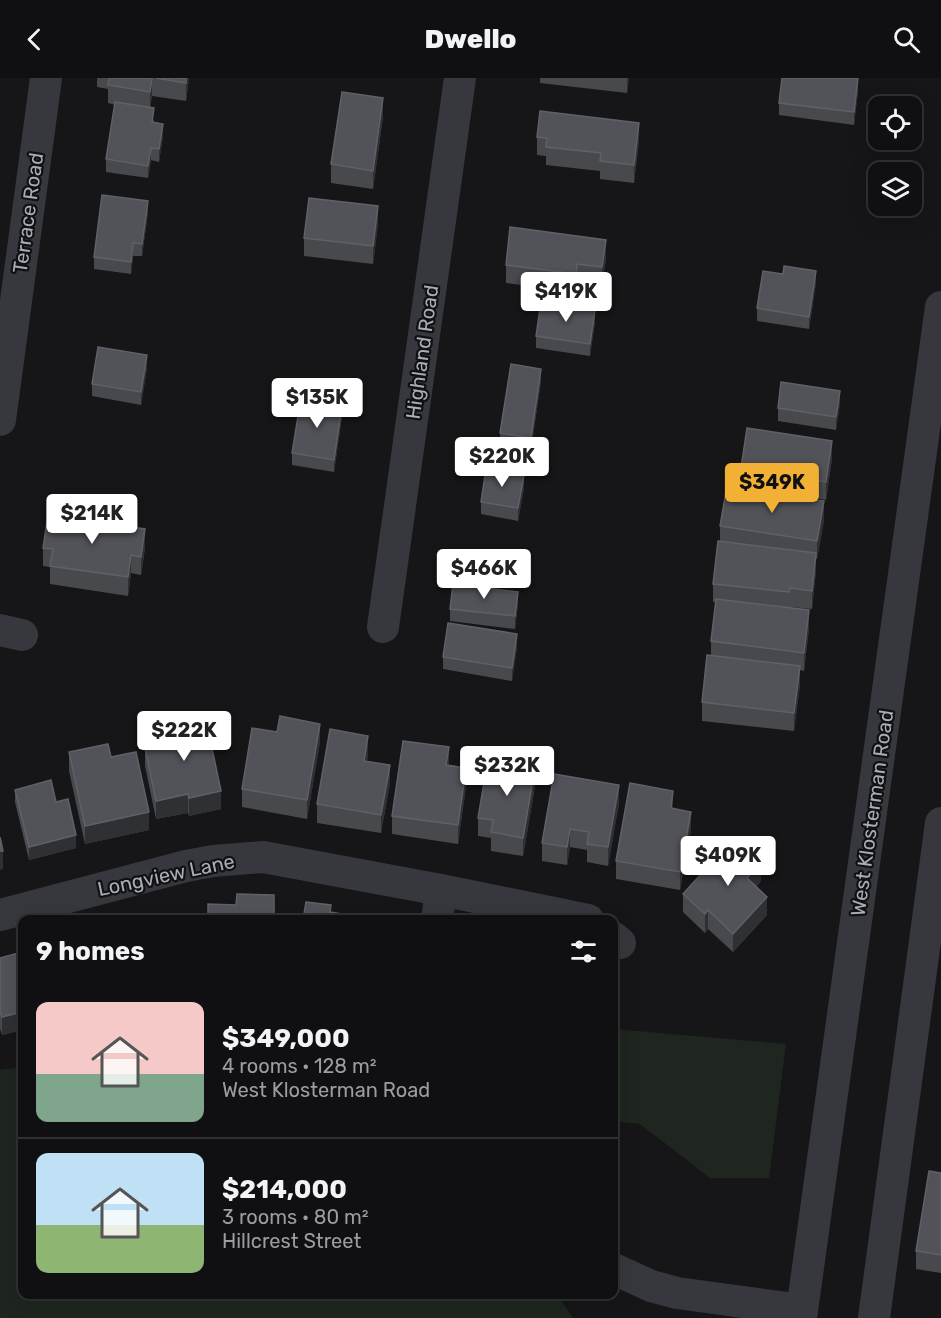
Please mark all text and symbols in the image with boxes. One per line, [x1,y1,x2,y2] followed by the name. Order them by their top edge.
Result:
[18,23,51,56] icon: back
[424,23,517,55] text: Dwello
[890,23,923,56] icon: search
[868,96,922,216] map controls
[868,96,922,150] button: locate
[8,151,48,275] street label: Terrace Road
[868,162,922,216] button: layers
[524,272,608,323] pin: $419K
[535,279,597,303] text: $419K
[401,283,443,421] street label: Highland Road
[275,378,359,429] pin: $135K
[286,385,348,409] text: $135K
[460,437,544,488] pin: $220K
[469,444,535,468] text: $220K
[730,463,814,514] pin: $349K
[739,470,805,494] text: $349K
[50,494,134,545] pin: $214K
[60,501,124,525] text: $214K
[442,549,526,600] pin: $466K
[451,556,517,580] text: $466K
[846,708,898,918] street label: West Klosterman Road
[142,711,226,762] pin: $222K
[151,718,217,742] text: $222K
[465,746,549,797] pin: $232K
[474,753,540,777] text: $232K
[686,836,770,887] pin: $409K
[695,843,761,867] text: $409K
[95,849,237,901] street label: Longview Lane
[567,935,600,968] icon: filters
[36,936,145,967] text: 9 homes
[222,1023,350,1054] text: $349,000
[84,1026,156,1098] icon: home
[222,1054,377,1078] text: 4 rooms · 128 m²
[222,1078,430,1102] text: West Klosterman Road
[222,1174,347,1205] text: $214,000
[84,1177,156,1249] icon: home
[222,1205,369,1229] text: 3 rooms · 80 m²
[222,1229,361,1253] text: Hillcrest Street

